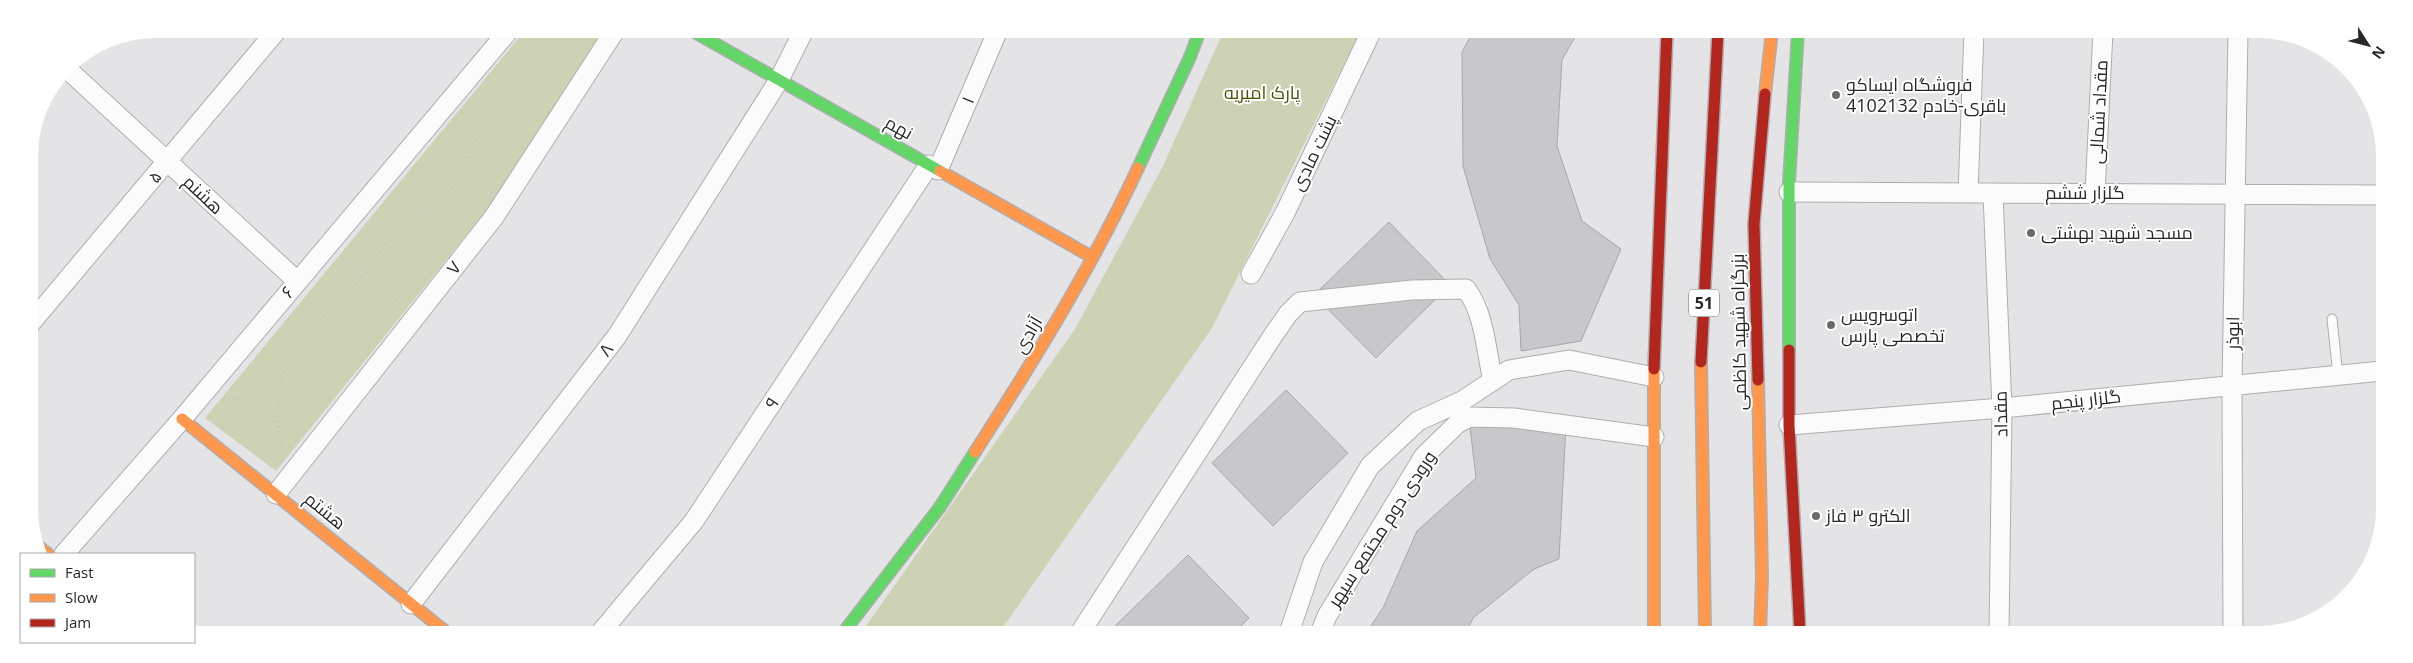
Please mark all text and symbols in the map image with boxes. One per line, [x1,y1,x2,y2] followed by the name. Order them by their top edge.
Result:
[2343,20,2393,70] north arrow
[2368,43,2390,63] text: N
[2083,59,2113,165] street label: مقداد شمالی
[1846,72,2006,118] place label: فروشگاه ایساکو باقری-خادم 4102132
[1224,80,1300,105] park label: پارک امیریه
[1830,89,1842,101] marker: فروشگاه ایساکو باقری-خادم 4102132
[955,92,979,107] street label: ۱
[881,110,918,145] street label: نهم
[1284,111,1343,195] street label: پشت مادی
[142,165,167,188] street label: ۵
[178,169,229,220] street label: هشنم
[2045,180,2125,205] street label: گلزار ششم
[2041,220,2193,244] place label: مسجد شهید بهشتی
[2025,227,2037,239] marker: مسجد شهید بهشتی
[1725,253,1751,411] street label: بزرگراه شهید کاظمی
[440,256,466,279] street label: ۷
[275,280,299,302] street label: ۶
[1689,290,1719,316] road number: 51
[1841,302,1945,348] place label: اتوسرویس تخصصی پارس
[1007,311,1047,357] street label: آزادی
[2220,316,2244,351] street label: ابوذر
[1825,319,1837,331] marker: اتوسرویس تخصصی پارس
[592,338,618,361] street label: ۸
[2050,383,2122,416] street label: گلزار پنجم
[1988,391,2012,437] street label: مقداد
[759,392,784,413] street label: ۹
[1321,446,1442,613] street label: ورودی دوم مجتمع سپهر
[299,486,351,535] street label: هشتم
[1825,503,1911,527] place label: الکترو ۳ فاز
[1810,510,1822,522] marker: الکترو ۳ فاز
[20,553,195,643] legend
[65,562,94,582] text: Fast
[65,587,98,607] text: Slow
[63,612,91,632] text: Jam

